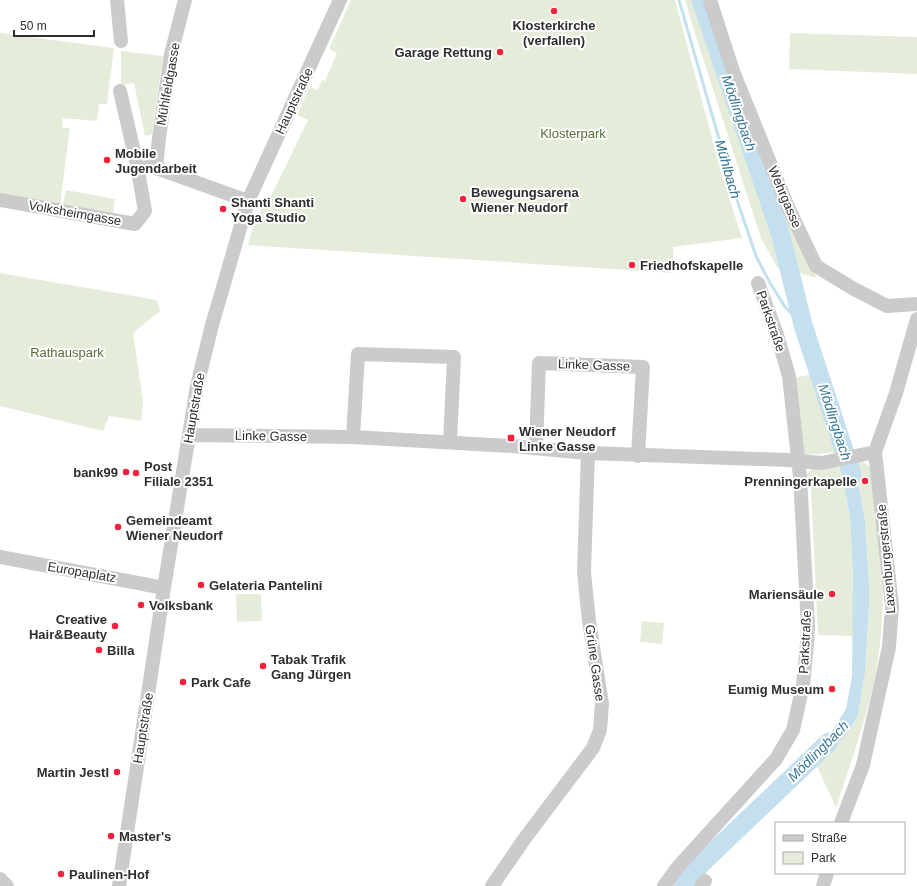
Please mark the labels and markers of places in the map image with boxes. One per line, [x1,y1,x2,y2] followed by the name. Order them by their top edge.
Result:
[549,6,559,16] marker: Klosterkirche (verfallen)
[512,18,596,48] place label: Klosterkirche (verfallen)
[394,45,492,60] place label: Garage Rettung
[495,47,505,57] marker: Garage Rettung
[115,146,197,176] place label: Mobile Jugendarbeit
[102,155,112,165] marker: Mobile Jugendarbeit
[471,185,579,215] place label: Bewegungsarena Wiener Neudorf
[458,194,468,204] marker: Bewegungsarena Wiener Neudorf
[231,195,314,225] place label: Shanti Shanti Yoga Studio
[218,204,228,214] marker: Shanti Shanti Yoga Studio
[640,258,743,273] place label: Friedhofskapelle
[627,260,637,270] marker: Friedhofskapelle
[519,424,616,454] place label: Wiener Neudorf Linke Gasse
[506,433,516,443] marker: Wiener Neudorf Linke Gasse
[144,459,213,489] place label: Post Filiale 2351
[73,465,118,480] place label: bank99
[121,467,131,477] marker: bank99
[131,468,141,478] marker: Post Filiale 2351
[744,474,857,489] place label: Prenningerkapelle
[860,476,870,486] marker: Prenningerkapelle
[126,513,223,543] place label: Gemeindeamt Wiener Neudorf
[113,522,123,532] marker: Gemeindeamt Wiener Neudorf
[209,578,322,593] place label: Gelateria Pantelini
[196,580,206,590] marker: Gelateria Pantelini
[749,587,824,602] place label: Mariensäule
[827,589,837,599] marker: Mariensäule
[149,598,214,613] place label: Volksbank
[136,600,146,610] marker: Volksbank
[29,612,108,642] place label: Creative Hair&Beauty
[110,621,120,631] marker: Creative Hair&Beauty
[107,643,135,658] place label: Billa
[94,645,104,655] marker: Billa
[271,652,351,682] place label: Tabak Trafik Gang Jürgen
[258,661,268,671] marker: Tabak Trafik Gang Jürgen
[191,675,251,690] place label: Park Cafe
[178,677,188,687] marker: Park Cafe
[728,682,824,697] place label: Eumig Museum
[827,684,837,694] marker: Eumig Museum
[37,765,109,780] place label: Martin Jestl
[112,767,122,777] marker: Martin Jestl
[119,829,171,844] place label: Master's
[106,831,116,841] marker: Master's
[69,867,150,882] place label: Paulinen-Hof
[56,869,66,879] marker: Paulinen-Hof

